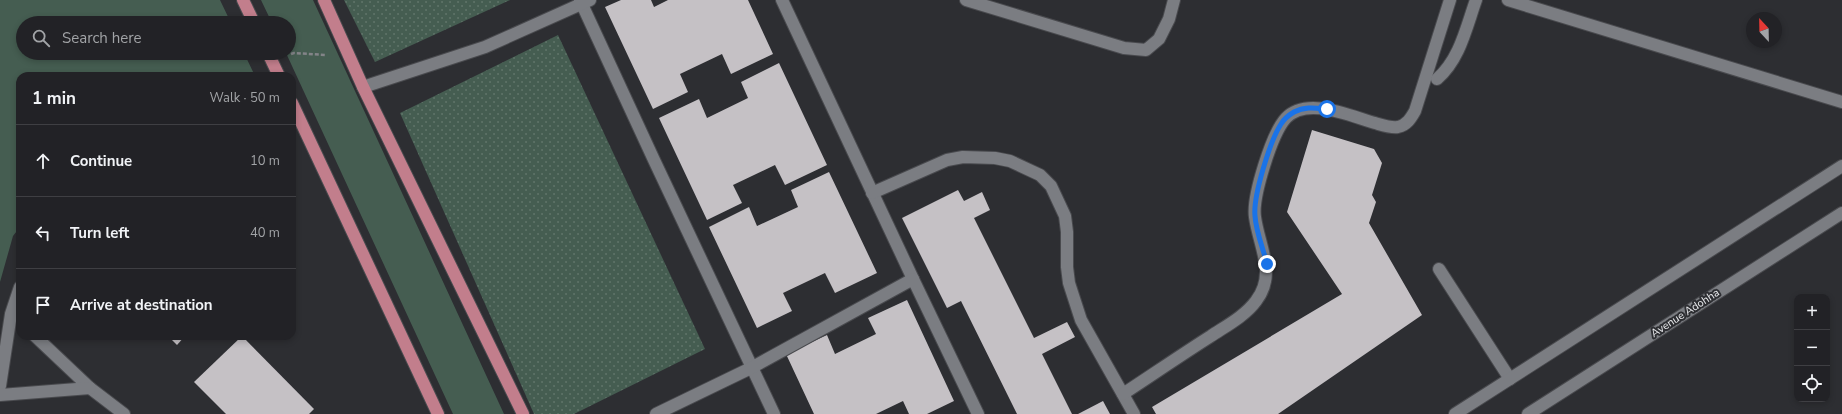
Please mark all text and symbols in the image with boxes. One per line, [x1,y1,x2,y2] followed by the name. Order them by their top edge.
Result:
[1746,12,1782,48] north arrow
[16,16,296,60] search box
[30,27,52,49] icon: search
[62,28,142,48] text: Search here
[32,87,76,110] text: 1 min
[209,89,280,107] text: Walk · 50 m
[1318,100,1336,118] route start
[32,150,54,172] icon: ahead
[70,151,132,171] text: Continue
[250,152,280,170] text: 10 m
[32,222,54,244] icon: left
[70,223,129,243] text: Turn left
[250,224,280,242] text: 40 m
[1258,255,1276,273] route end
[1648,285,1722,341] street label: Avenue Adohha
[32,294,54,316] icon: arrive
[1794,294,1830,402] map controls
[1794,294,1830,330] button: +
[70,295,213,315] text: Arrive at destination
[1794,330,1830,366] button: −
[1794,366,1830,402] button: locate

